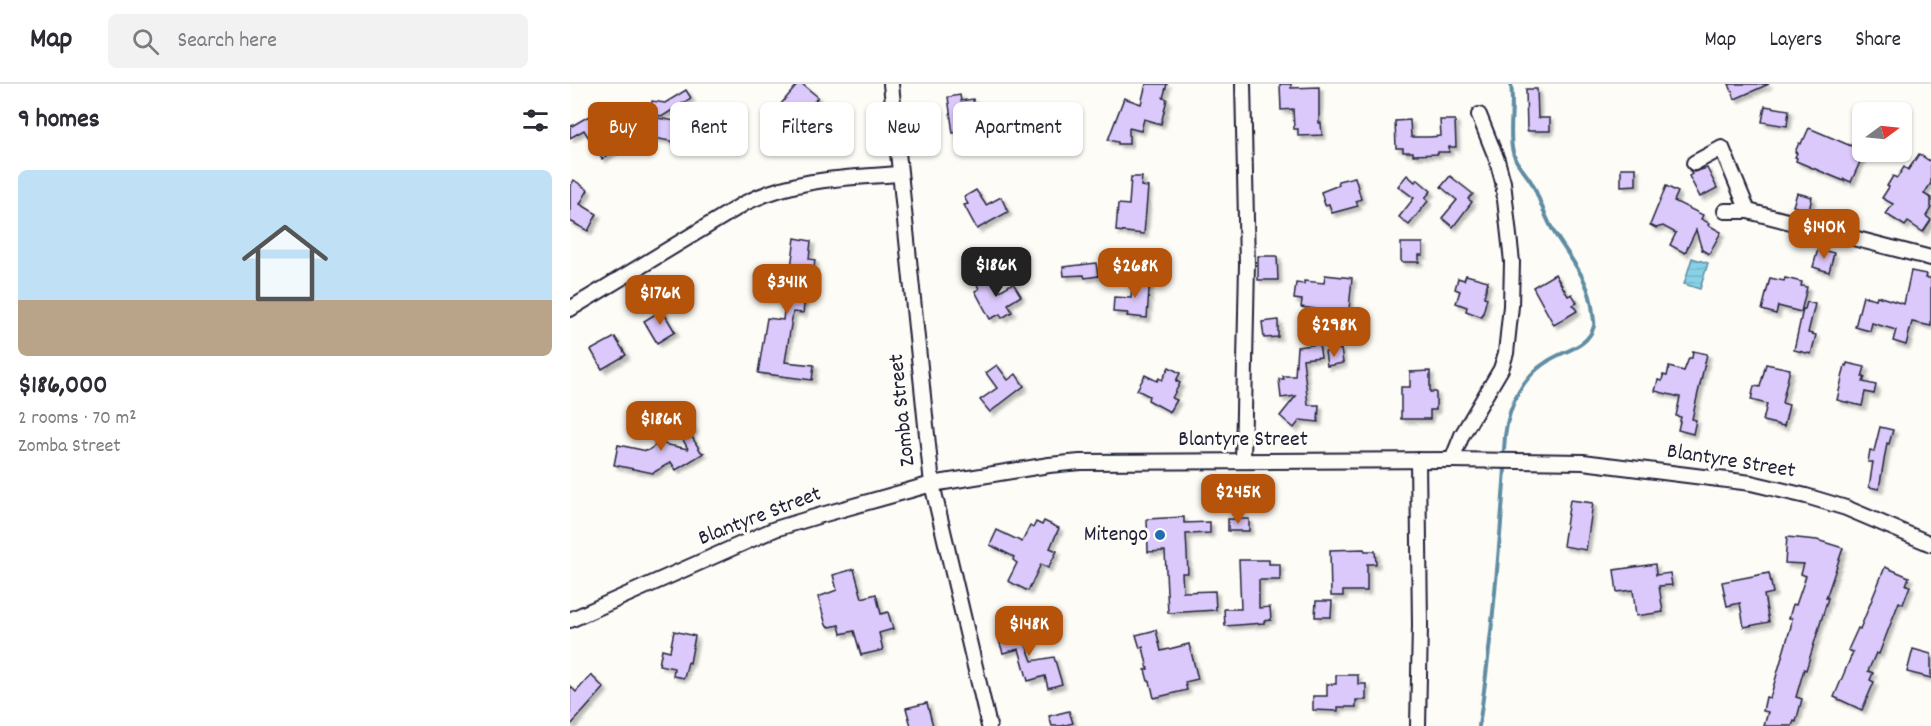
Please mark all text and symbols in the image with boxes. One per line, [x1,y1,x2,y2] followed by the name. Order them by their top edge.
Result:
[108,14,528,68] search box
[30,21,72,61] text: Map
[129,25,162,58] icon: search
[177,26,277,57] text: Search here
[1705,26,1736,56] text: Map
[1769,26,1822,56] text: Layers
[1855,26,1901,56] text: Share
[18,102,100,139] text: 9 homes
[588,102,658,156] chip: Buy
[670,102,748,156] chip: Rent
[760,102,854,156] chip: Filters
[866,102,941,156] chip: New
[953,102,1083,156] chip: Apartment
[1852,102,1912,162] north arrow
[1852,102,1912,162] map controls
[519,104,552,137] icon: filters
[231,209,339,317] icon: home
[1782,209,1866,260] pin: $140K
[1803,214,1845,242] text: $140K
[954,247,1038,298] pin: $186K
[1093,248,1177,299] pin: $268K
[975,252,1017,280] text: $186K
[1112,253,1158,281] text: $268K
[745,264,829,315] pin: $341K
[767,269,807,297] text: $341K
[618,275,702,326] pin: $176K
[639,280,681,308] text: $176K
[1292,307,1376,358] pin: $298K
[1311,312,1357,340] text: $298K
[882,352,924,468] street label: Zomba Street
[18,368,108,405] text: $186,000
[619,401,703,452] pin: $186K
[18,405,137,433] text: 2 rooms · 70 m²
[640,406,682,434] text: $186K
[1178,425,1308,456] street label: Blantyre Street
[18,433,121,461] text: Zomba Street
[1665,437,1797,487] street label: Blantyre Street
[1196,474,1280,525] pin: $245K
[694,479,826,555] street label: Blantyre Street
[1215,479,1261,507] text: $245K
[1084,520,1148,551] place label: Mitengo
[1153,528,1167,542] marker: Mitengo
[987,606,1071,657] pin: $148K
[1009,611,1049,639] text: $148K

